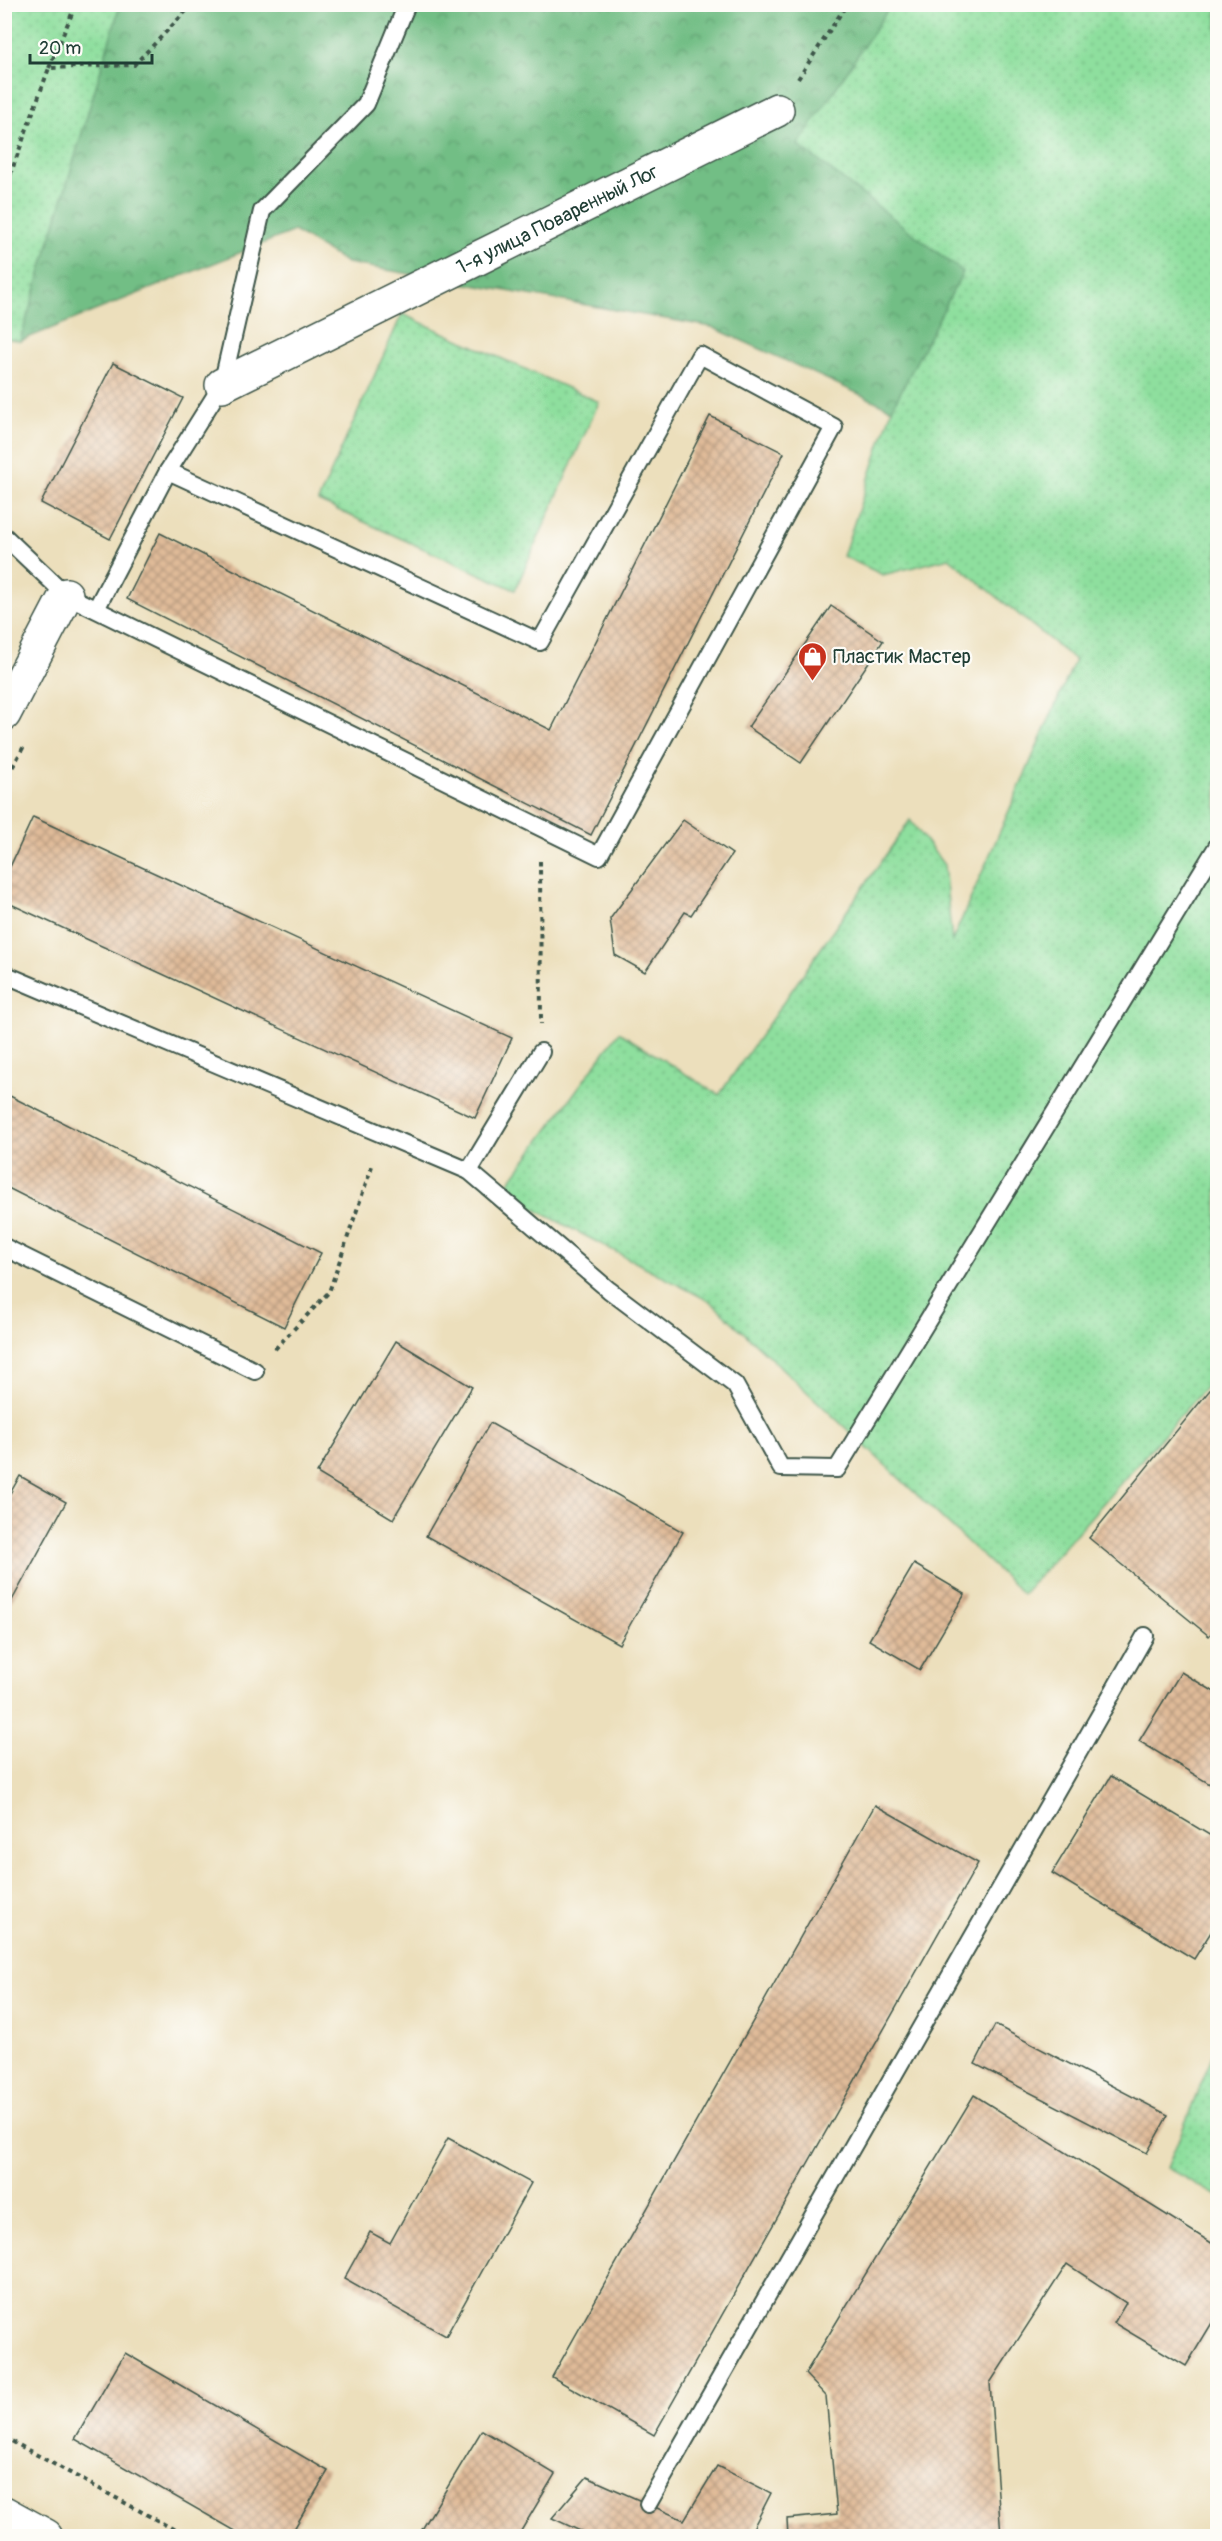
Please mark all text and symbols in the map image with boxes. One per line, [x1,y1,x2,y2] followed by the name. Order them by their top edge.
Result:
[30,27,152,65] scale bar
[39,37,81,60] text: 20 m
[452,159,662,280] street label: 1-я улица Поваренный Лог
[796,640,828,682] shop icon: Пластик Мастер
[833,644,971,669] place label: Пластик Мастер

